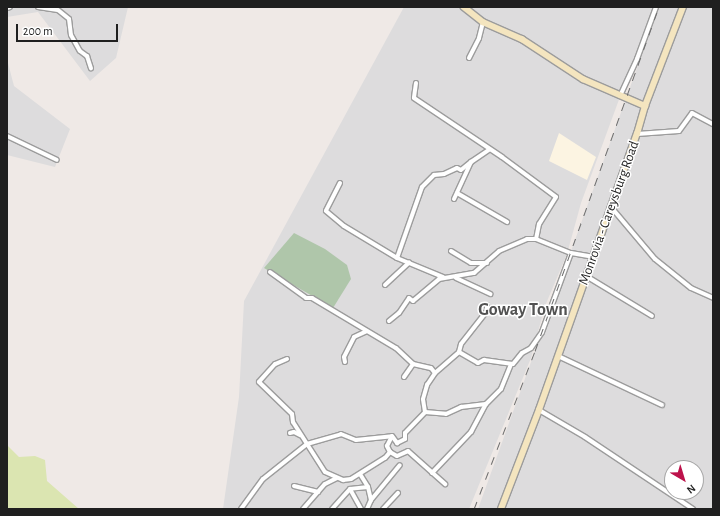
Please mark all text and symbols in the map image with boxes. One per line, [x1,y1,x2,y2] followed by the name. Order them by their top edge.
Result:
[18,16,120,42] scale bar
[23,25,53,37] text: 200 m
[575,139,643,287] street label: Monrovia - Careysburg Road
[478,299,568,321] district label: Goway Town
[664,460,704,500] north arrow
[685,482,697,496] text: N

